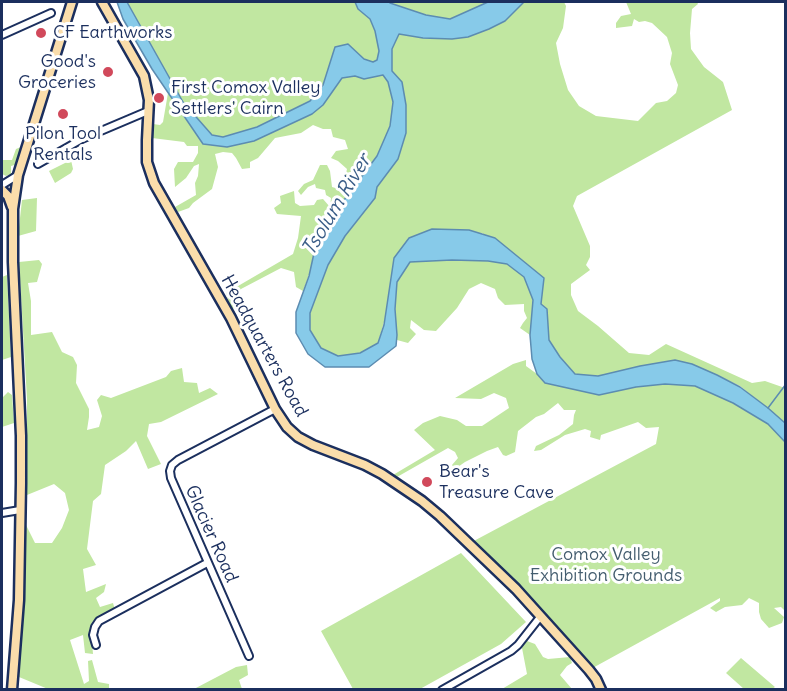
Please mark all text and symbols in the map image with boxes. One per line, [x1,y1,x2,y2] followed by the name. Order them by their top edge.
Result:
[53,22,172,44] place label: CF Earthworks
[34,26,48,40] marker: CF Earthworks
[18,51,96,94] place label: Good's Groceries
[101,65,115,79] marker: Good's Groceries
[171,77,320,119] place label: First Comox Valley Settlers' Cairn
[152,91,166,105] marker: First Comox Valley Settlers' Cairn
[56,107,70,121] marker: Pilon Tool Rentals
[25,123,101,166] place label: Pilon Tool Rentals
[297,150,377,260] water label: Tsolum River
[216,271,312,421] street label: Headquarters Road
[439,461,554,504] place label: Bear's Treasure Cave
[420,475,434,489] marker: Bear's Treasure Cave
[180,482,242,586] street label: Glacier Road
[530,544,682,586] park label: Comox Valley Exhibition Grounds

